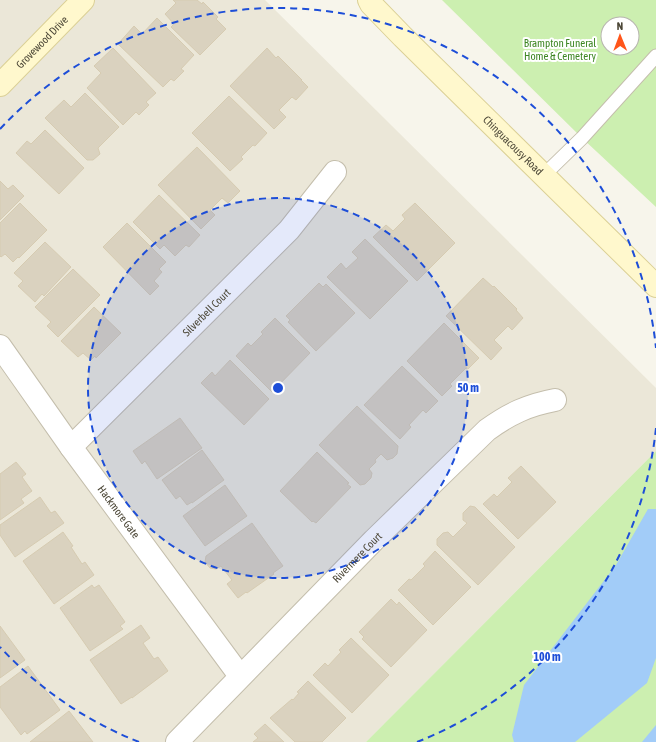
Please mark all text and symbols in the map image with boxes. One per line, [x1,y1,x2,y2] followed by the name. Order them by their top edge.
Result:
[14,13,70,71] street label: Grovewood Drive
[600,16,640,56] north arrow
[616,20,623,32] text: N
[524,37,596,62] park label: Brampton Funeral Home & Cemetery
[481,113,545,177] street label: Chinguacousy Road
[180,286,233,338] street label: Silverbell Court
[271,381,285,395] centre of rings
[457,381,479,395] text: 50 m
[95,483,142,540] street label: Hackmore Gate
[330,530,384,585] street label: Rivermere Court
[533,650,561,664] text: 100 m

